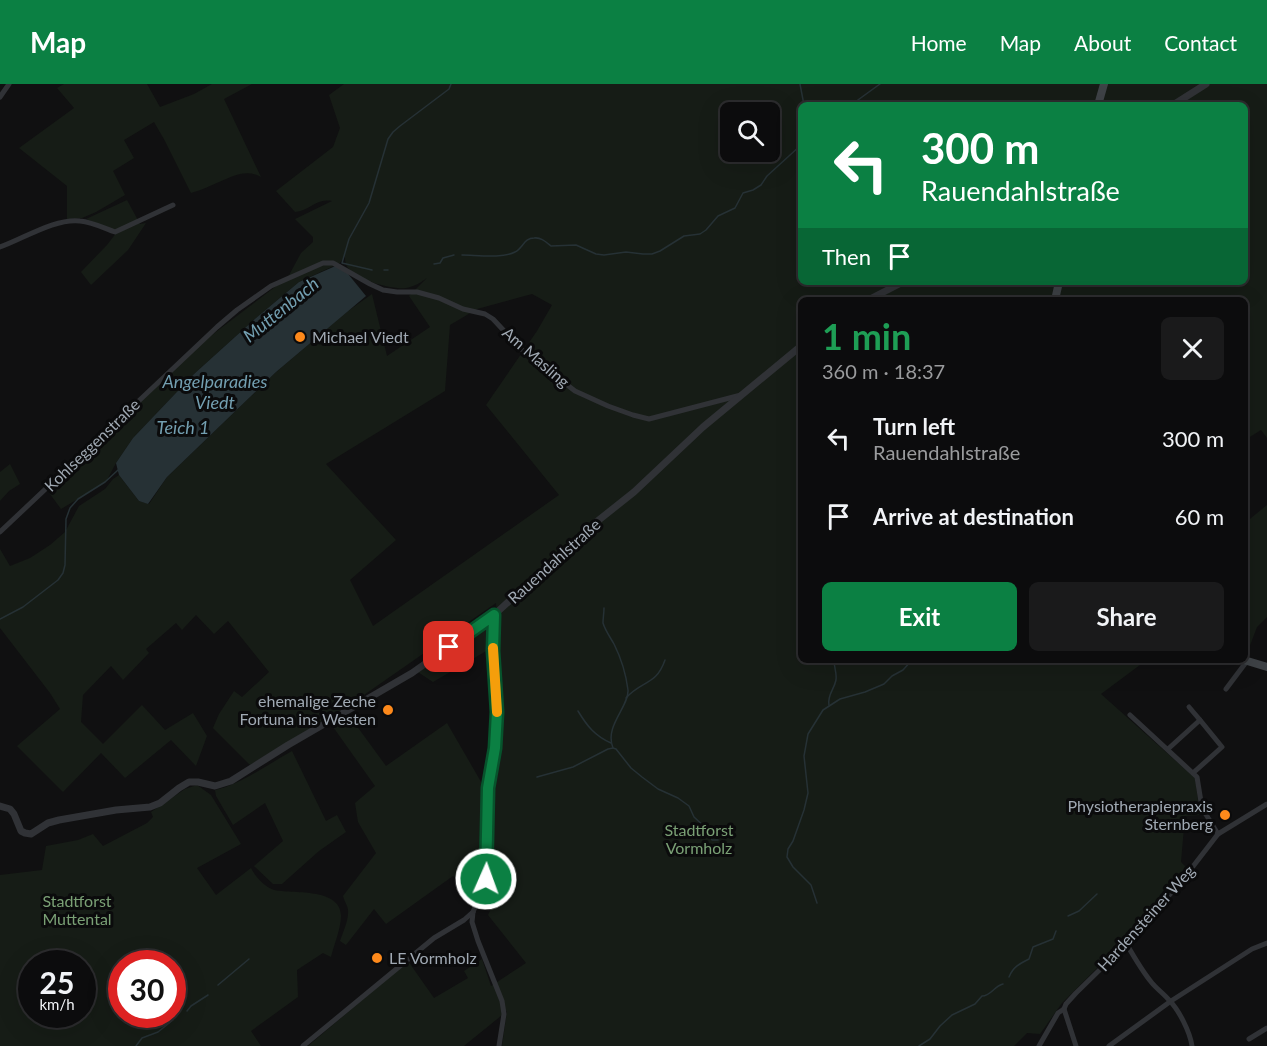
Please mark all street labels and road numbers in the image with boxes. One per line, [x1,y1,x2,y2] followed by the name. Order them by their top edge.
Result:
[499,322,574,391] street label: Am Masling
[40,394,143,495] street label: Kohlseggenstraße
[504,514,604,607] street label: Rauendahlstraße
[1093,861,1198,975] street label: Hardensteiner Weg

